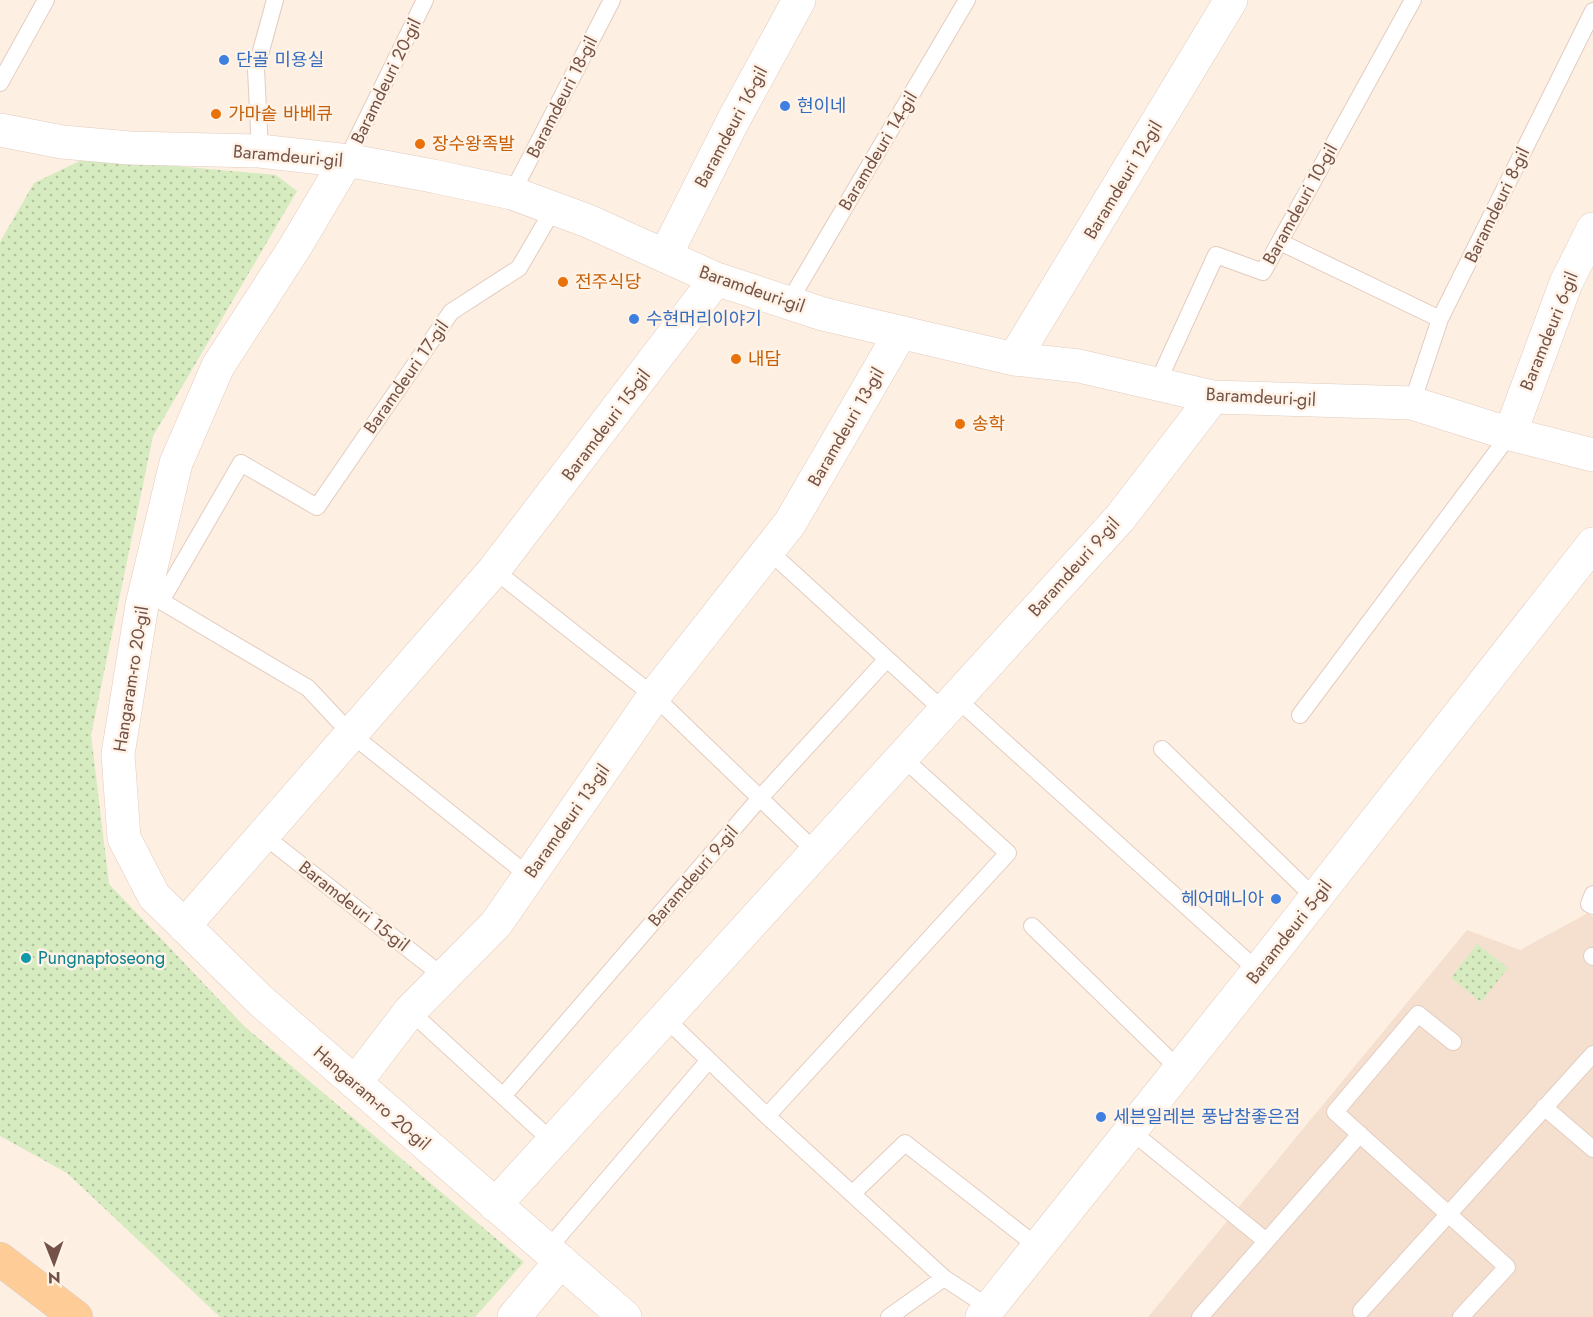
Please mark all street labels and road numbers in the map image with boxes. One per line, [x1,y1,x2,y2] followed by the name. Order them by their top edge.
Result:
[344,14,428,148] street label: Baramdeuri 20-gil
[520,32,604,162] street label: Baramdeuri 18-gil
[688,62,774,192] street label: Baramdeuri 16-gil
[832,87,924,215] street label: Baramdeuri 14-gil
[1077,116,1169,244] street label: Baramdeuri 12-gil
[232,138,344,174] street label: Baramdeuri-gil
[1256,139,1344,269] street label: Baramdeuri 10-gil
[1458,143,1536,267] street label: Baramdeuri 8-gil
[696,259,808,319] street label: Baramdeuri-gil
[1513,268,1585,394] street label: Baramdeuri 6-gil
[357,315,455,439] street label: Baramdeuri 17-gil
[801,363,891,491] street label: Baramdeuri 13-gil
[555,364,657,486] street label: Baramdeuri 15-gil
[1205,381,1317,413] street label: Baramdeuri-gil
[1022,511,1126,623] street label: Baramdeuri 9-gil
[107,604,155,754] street label: Hangaram-ro 20-gil
[518,759,616,883] street label: Baramdeuri 13-gil
[642,820,744,932] street label: Baramdeuri 9-gil
[293,855,415,957] street label: Baramdeuri 15-gil
[1240,874,1338,990] street label: Baramdeuri 5-gil
[308,1040,436,1156] street label: Hangaram-ro 20-gil

